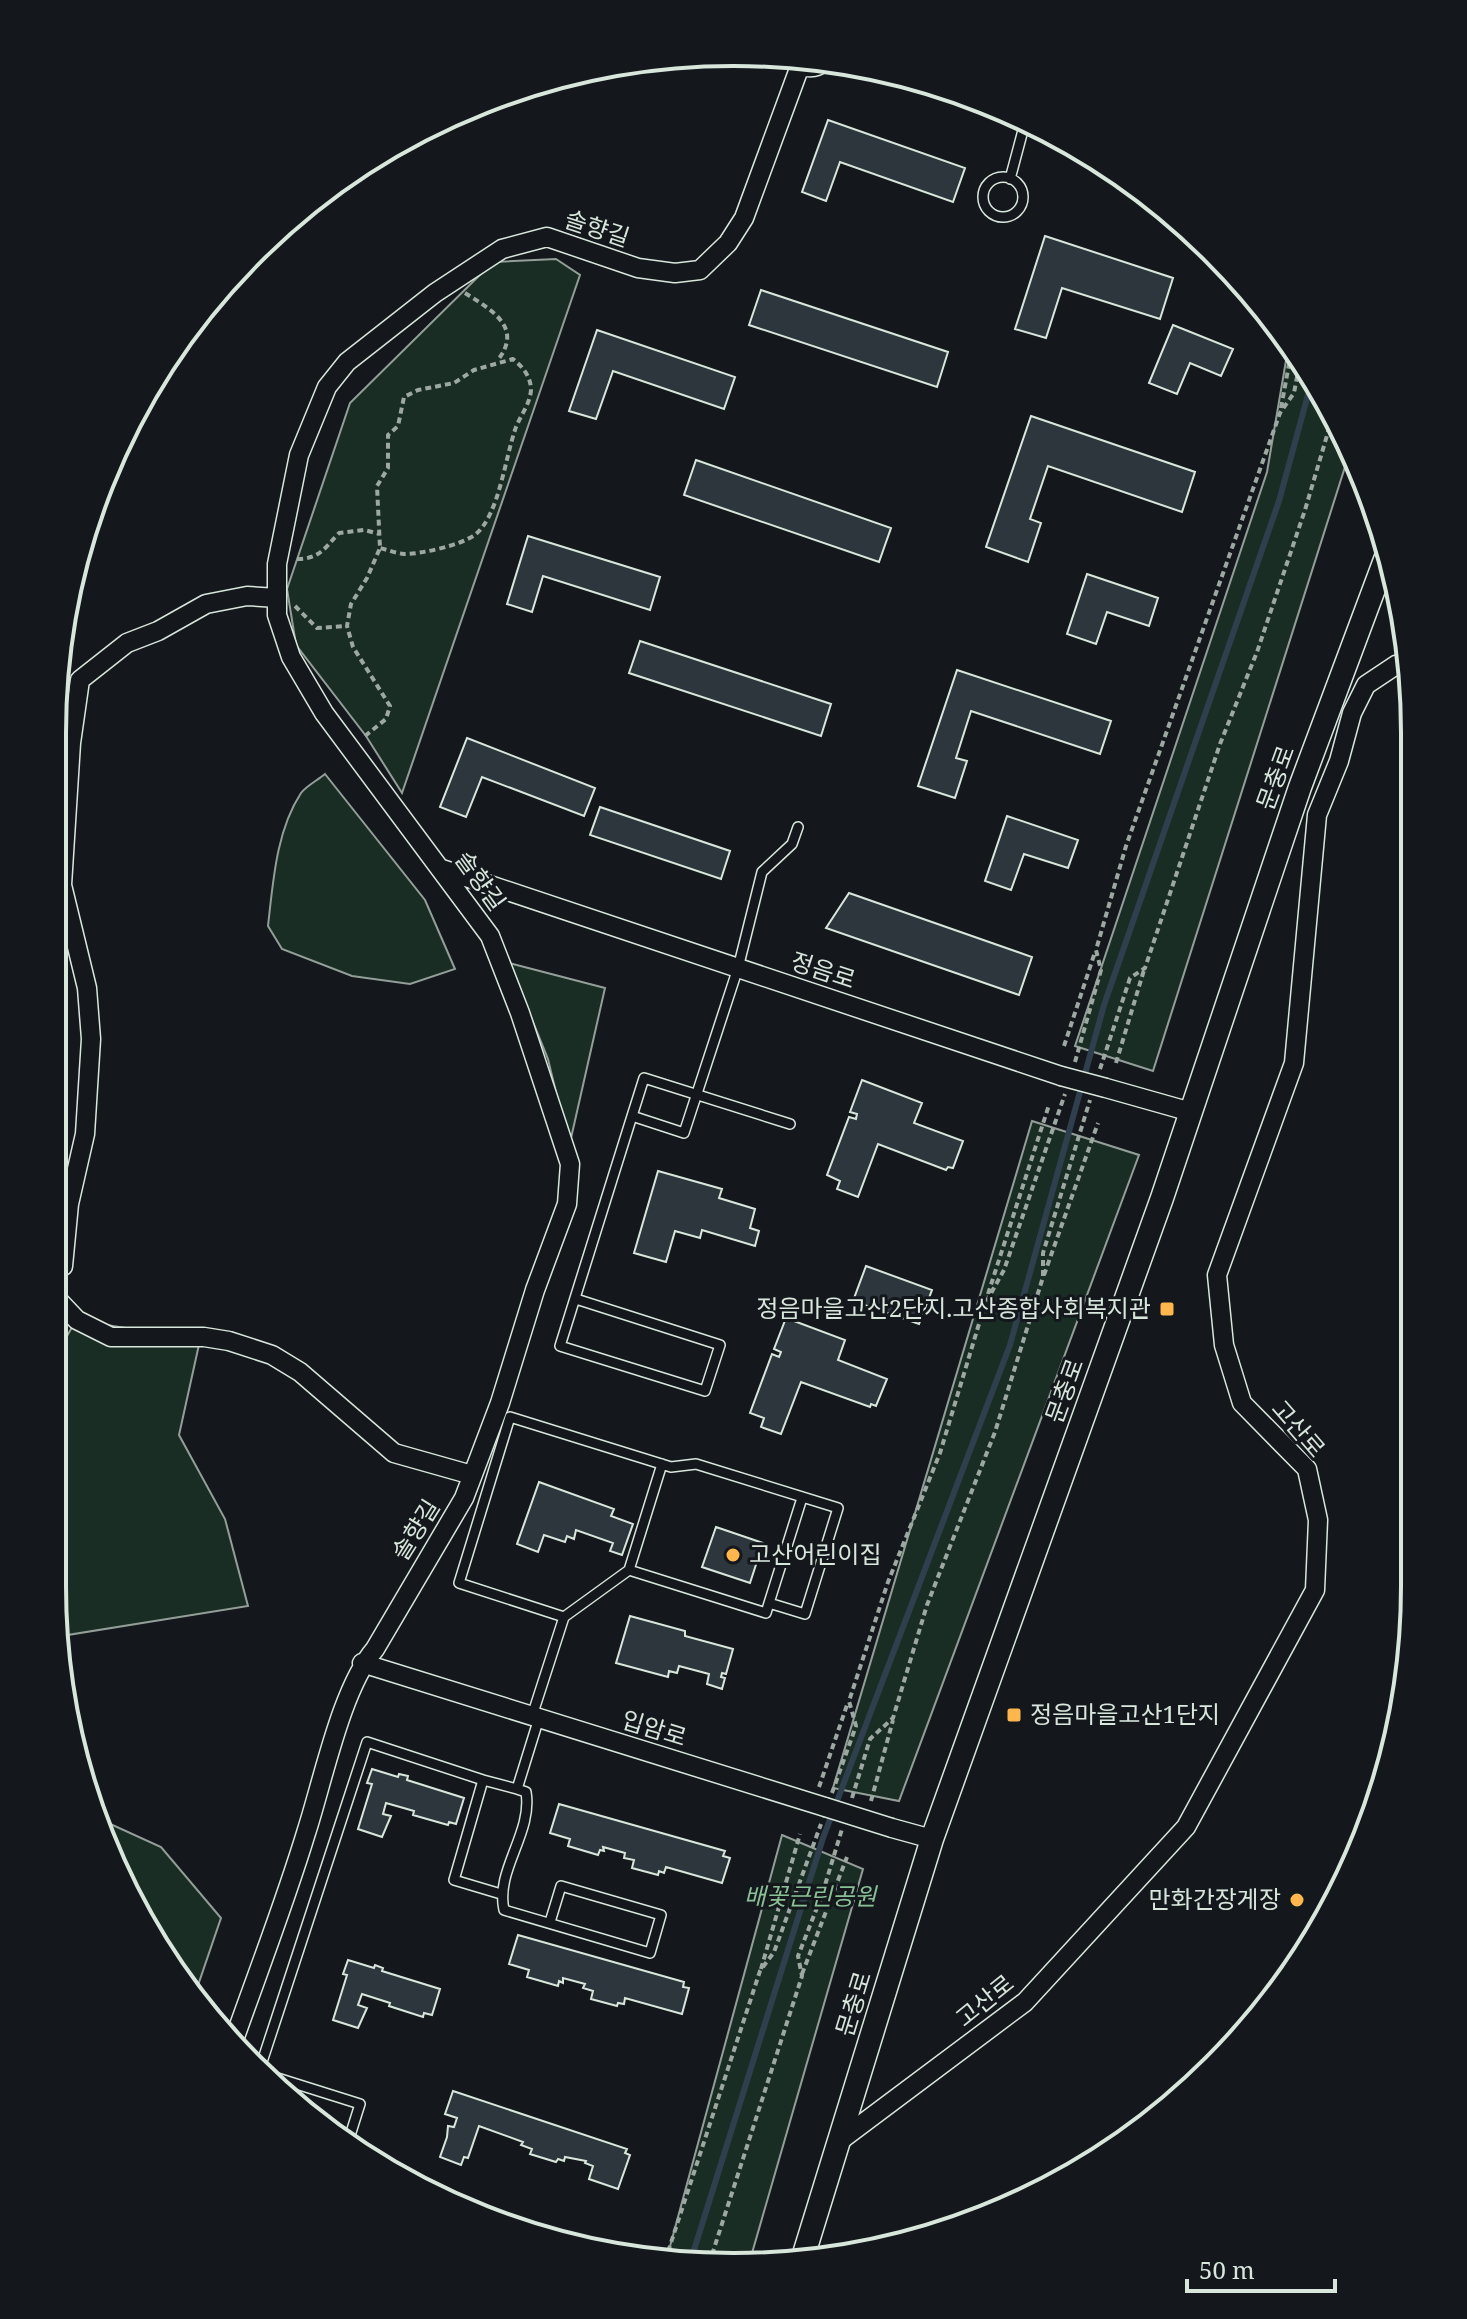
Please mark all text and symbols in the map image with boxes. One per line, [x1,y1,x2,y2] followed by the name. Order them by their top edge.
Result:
[561,202,634,254] street label: 솔향길
[1248,741,1301,814] street label: 문충로
[448,844,514,917] street label: 솔향길
[787,944,860,996] street label: 정음로
[756,1291,1151,1324] place label: 정음마을고산2단지.고산종합사회복지관
[1158,1300,1176,1318] marker: 정음마을고산2단지.고산종합사회복지관
[1037,1354,1090,1427] street label: 문충로
[1265,1392,1333,1464] street label: 고산로
[383,1492,446,1566] street label: 솔향길
[749,1537,881,1570] place label: 고산어린이집
[724,1546,742,1564] marker: 고산어린이집
[1030,1697,1220,1730] place label: 정음마을고산1단지
[618,1702,691,1753] street label: 입암로
[1005,1706,1023,1724] marker: 정음마을고산1단지
[744,1879,878,1912] park label: 배꽃근린공원
[1149,1882,1281,1915] place label: 만화간장게장
[1288,1891,1306,1909] marker: 만화간장게장
[948,1966,1020,2034] street label: 고산로
[827,1967,878,2040] street label: 문충로
[1187,2243,1335,2293] scale bar
[1199,2253,1255,2286] text: 50 m

